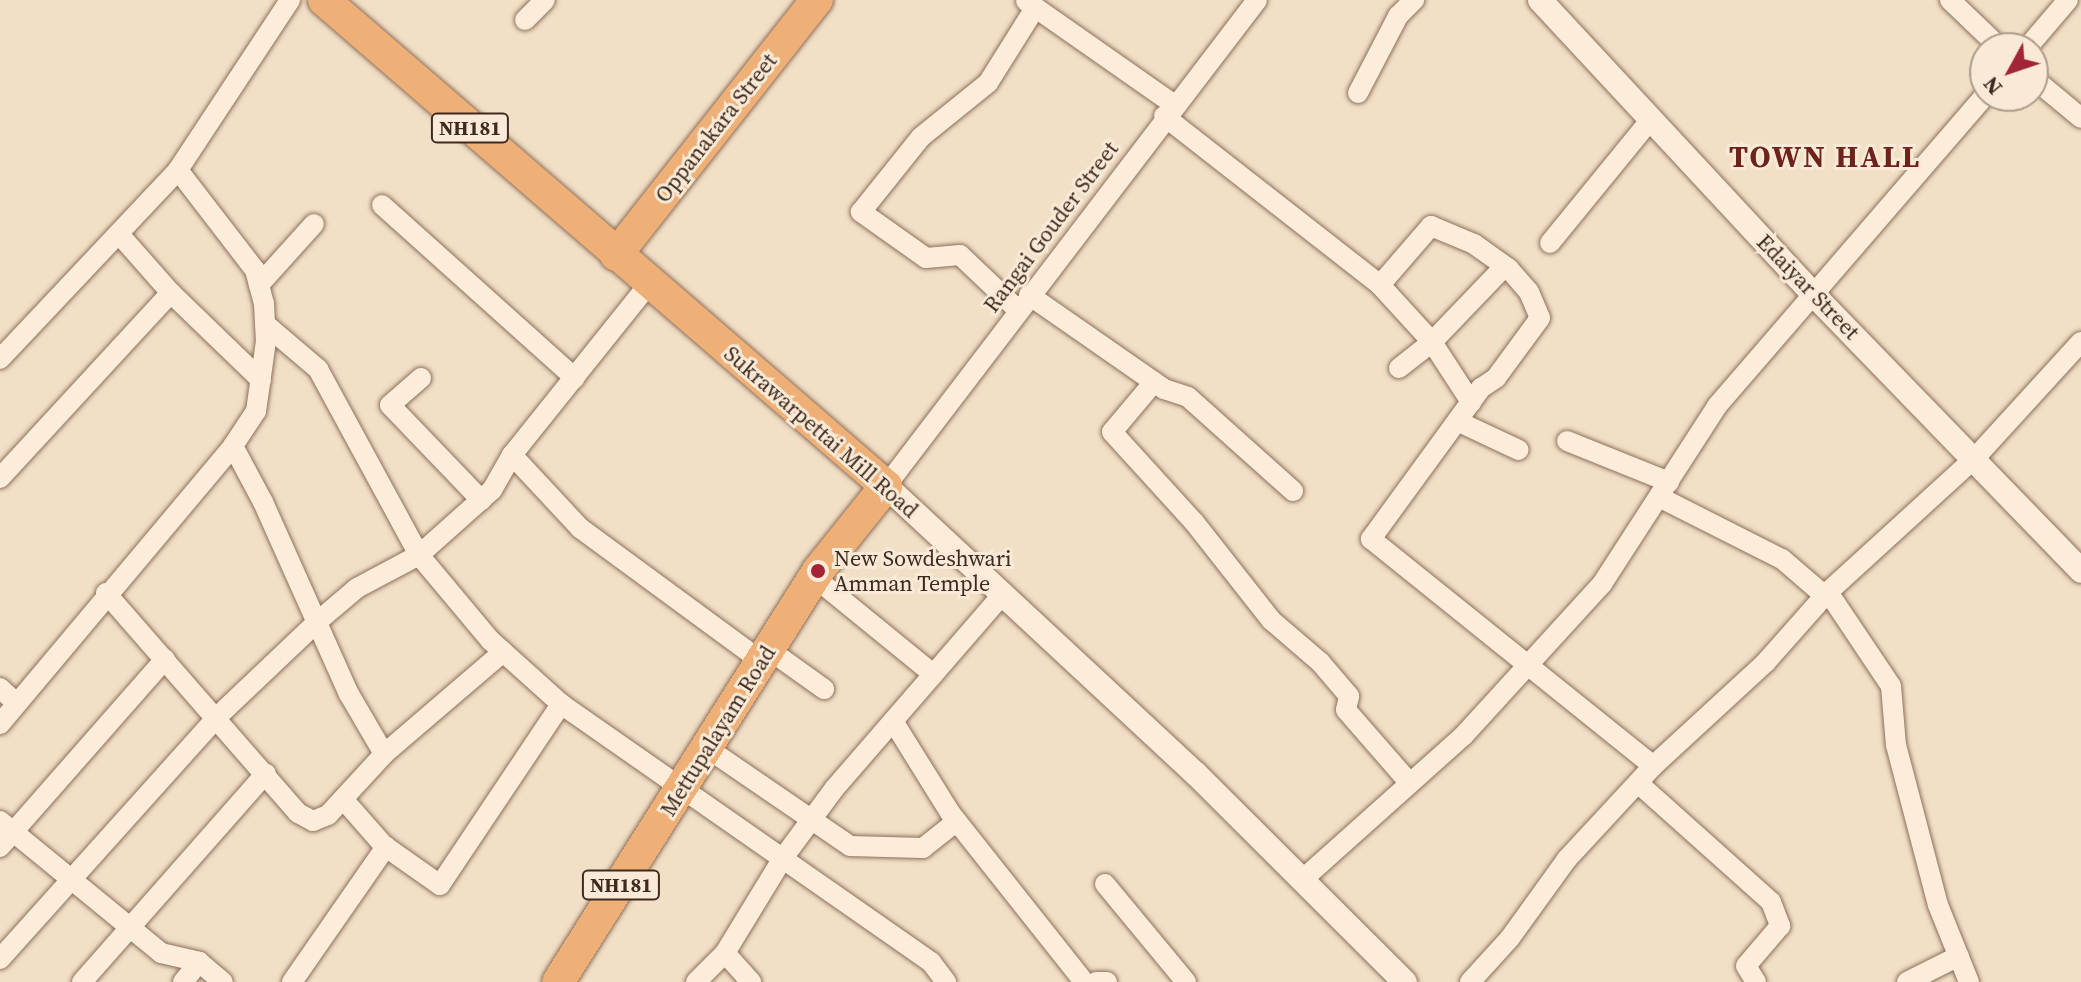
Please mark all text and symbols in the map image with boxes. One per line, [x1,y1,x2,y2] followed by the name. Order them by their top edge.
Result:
[1969,32,2049,112] north arrow
[650,48,782,208] street label: Oppanakara Street
[1976,70,2009,102] text: N
[430,112,510,144] road number: NH181
[978,136,1124,318] street label: Rangai Gouder Street
[1729,139,1921,175] district label: TOWN HALL
[1751,229,1865,345] street label: Edaiyar Street
[719,341,923,523] street label: Sukrawarpettai Mill Road
[834,545,1012,596] place label: New Sowdeshwari Amman Temple
[809,562,827,580] marker: New Sowdeshwari Amman Temple
[655,641,781,821] street label: Mettupalayam Road
[581,869,661,901] road number: NH181

